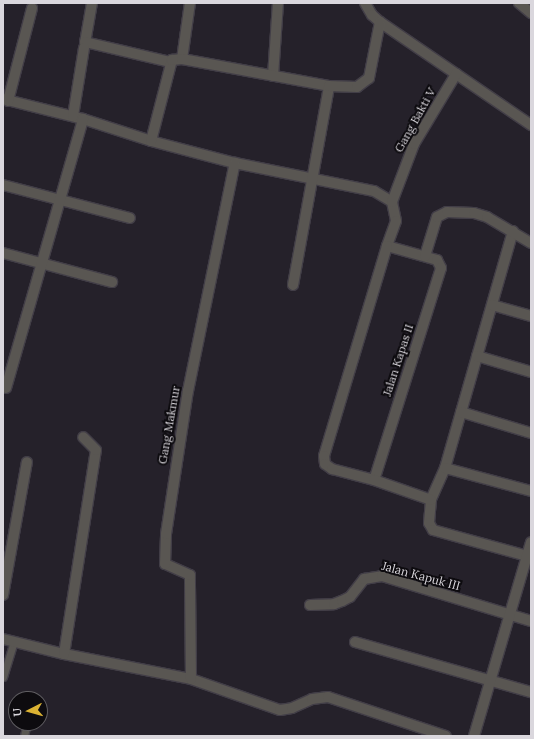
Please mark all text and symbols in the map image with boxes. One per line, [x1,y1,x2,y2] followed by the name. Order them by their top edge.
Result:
[391,85,439,155] street label: Gang Bakti V
[380,322,416,398] street label: Jalan Kapas II
[155,385,183,465] street label: Gang Makmur
[380,559,462,593] street label: Jalan Kapuk III
[8,691,48,731] north arrow
[10,707,24,717] text: U

